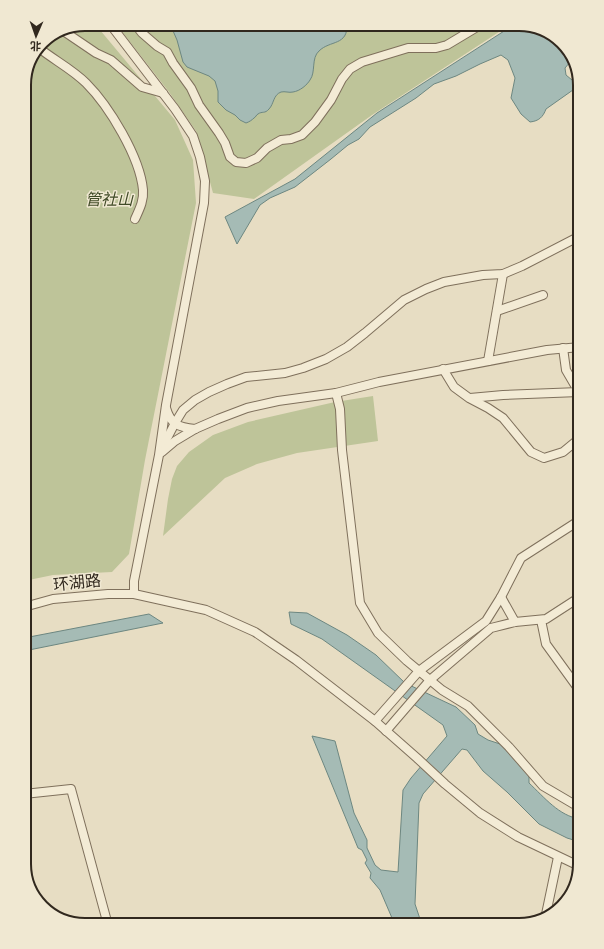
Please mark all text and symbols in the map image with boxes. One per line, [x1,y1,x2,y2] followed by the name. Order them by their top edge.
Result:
[16,16,56,56] north arrow
[30,37,41,54] text: 北
[85,188,134,212] park label: 管社山
[52,569,102,597] street label: 环湖路

